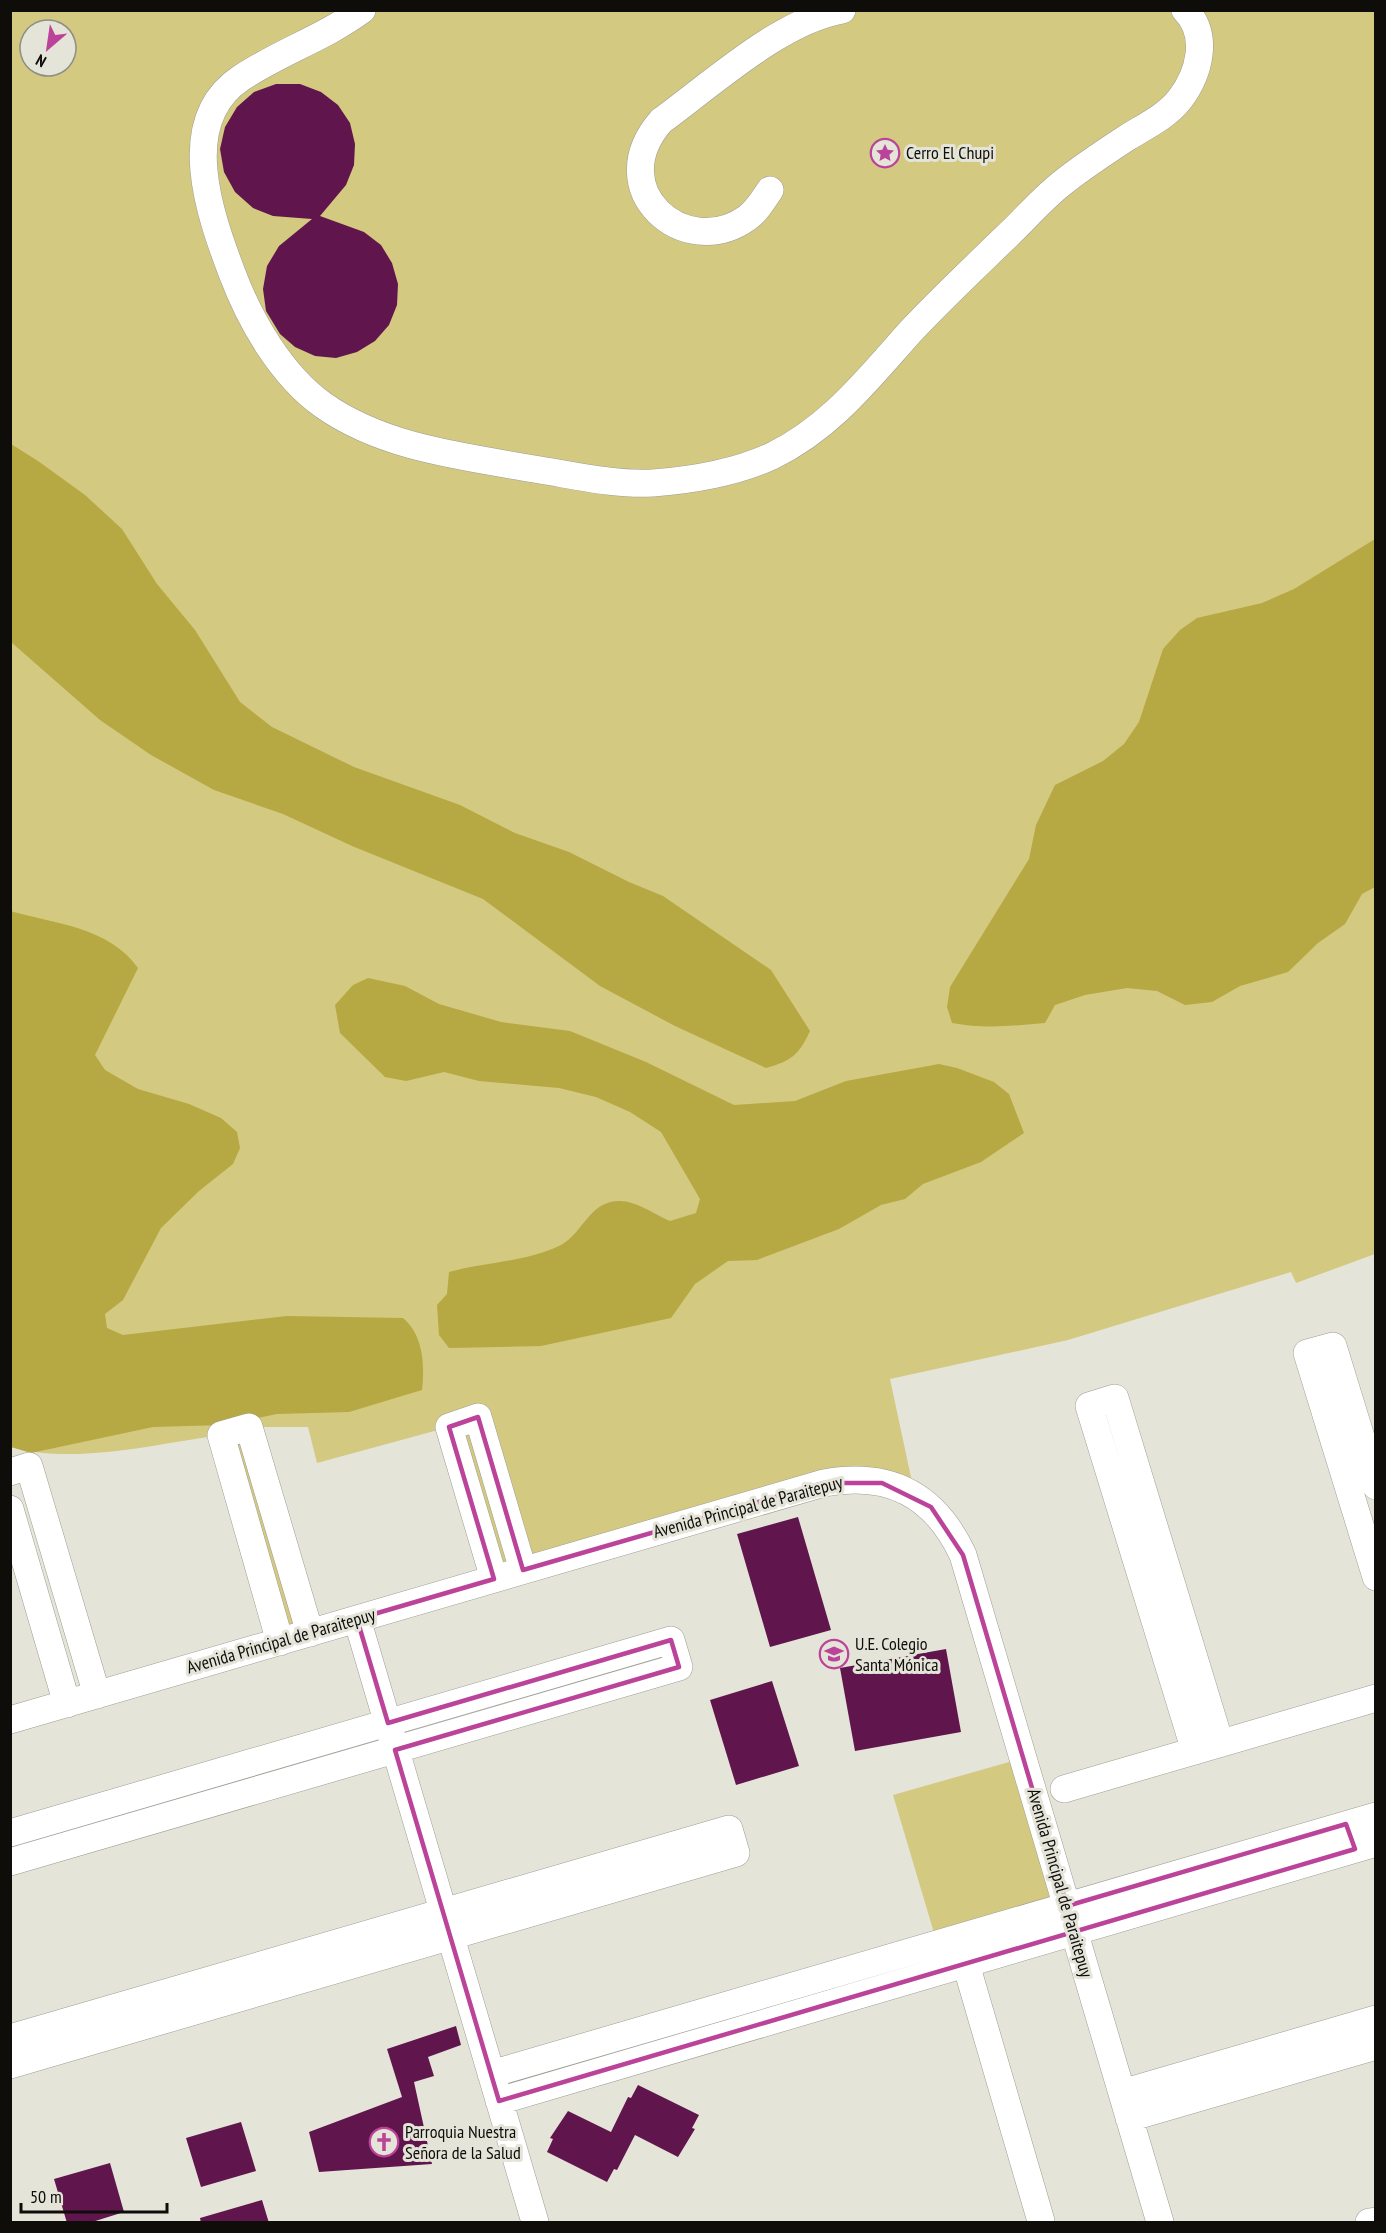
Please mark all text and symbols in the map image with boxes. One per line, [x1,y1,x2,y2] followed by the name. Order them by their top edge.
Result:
[18,18,78,78] north arrow
[32,50,49,72] text: N
[869,137,901,169] place icon: Cerro El Chupi
[906,141,994,164] place label: Cerro El Chupi
[651,1470,845,1543] street label: Avenida Principal de Paraitepuy
[184,1602,378,1678] street label: Avenida Principal de Paraitepuy
[855,1632,938,1676] place label: U.E. Colegio Santa Mónica
[818,1638,850,1670] school or university icon: U.E. Colegio Santa Mónica
[1023,1786,1099,1980] street label: Avenida Principal de Paraitepuy
[405,2120,521,2164] place label: Parroquia Nuestra Señora de la Salud
[368,2126,400,2158] church icon: Parroquia Nuestra Señora de la Salud
[21,2176,166,2214] scale bar
[30,2185,62,2208] text: 50 m

